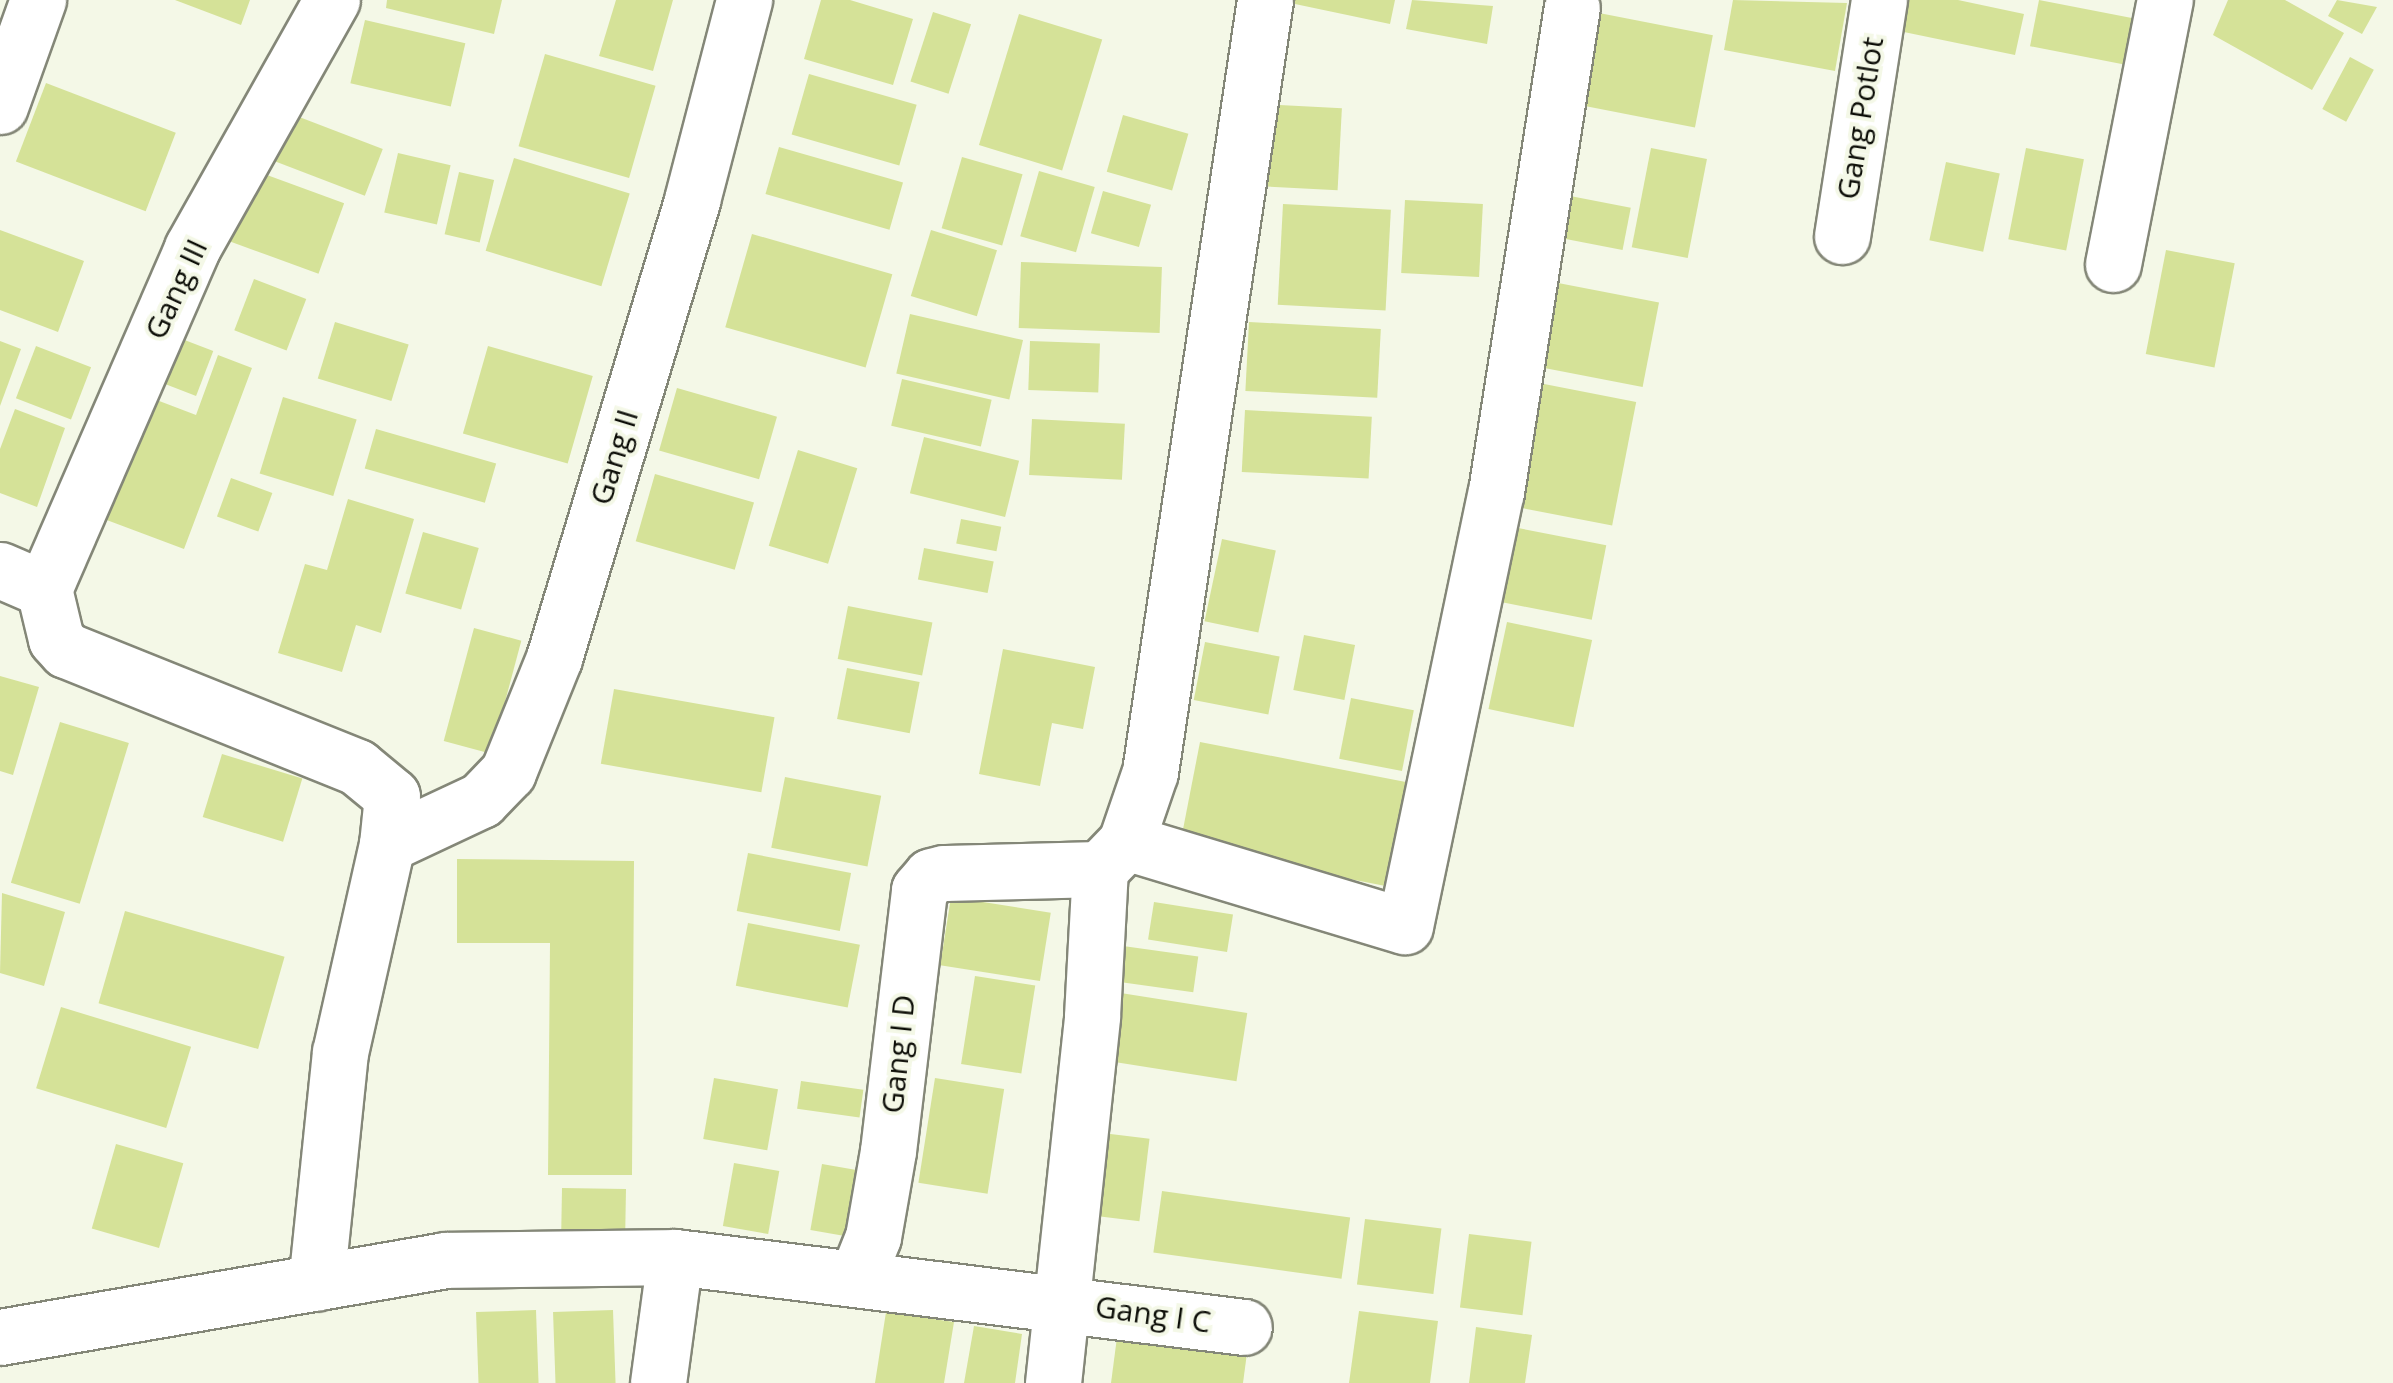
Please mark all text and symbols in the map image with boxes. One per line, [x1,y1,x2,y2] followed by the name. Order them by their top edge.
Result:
[1829,34,1891,202] street label: Gang Potlot
[137,233,215,345] street label: Gang III
[583,405,645,509] street label: Gang II
[874,993,922,1115] street label: Gang I D
[1093,1288,1213,1340] street label: Gang I C

